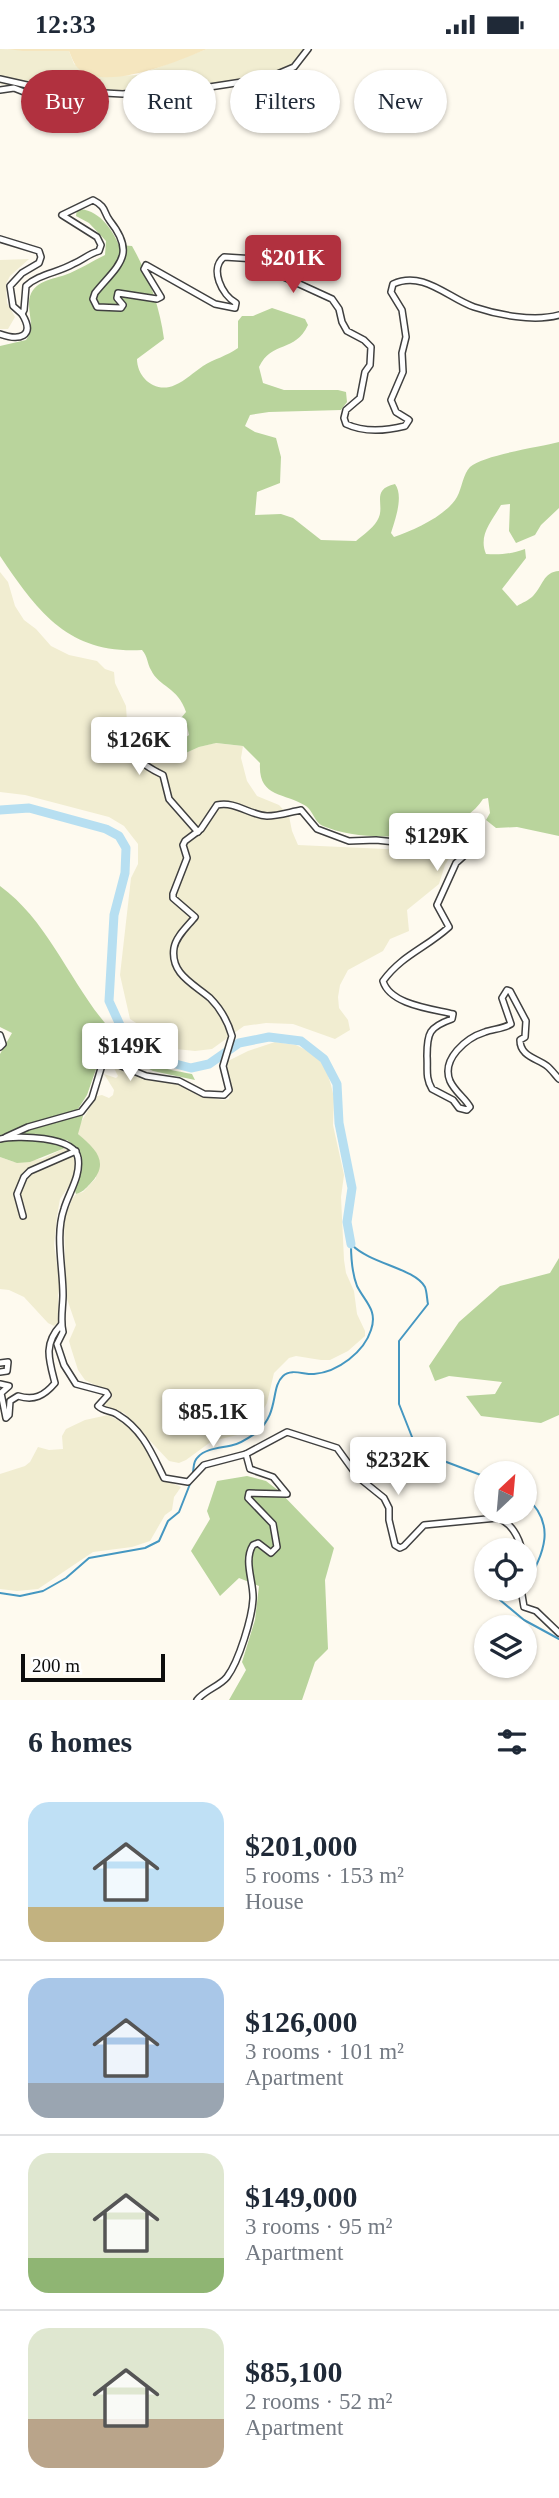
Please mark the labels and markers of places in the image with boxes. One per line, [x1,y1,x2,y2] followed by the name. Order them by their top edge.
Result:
[244,236,342,295] pin: $201K
[90,717,188,777] pin: $126K
[388,813,486,873] pin: $129K
[81,1023,179,1083] pin: $149K
[156,1389,270,1449] pin: $85.1K
[349,1437,447,1497] pin: $232K

